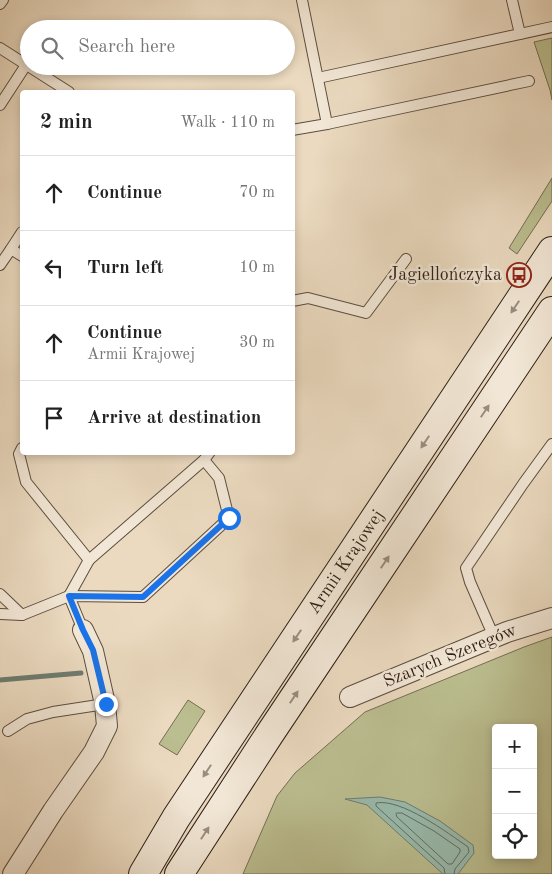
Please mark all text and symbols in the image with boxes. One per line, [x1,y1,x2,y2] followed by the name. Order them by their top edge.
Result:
[20,20,295,75] search box
[38,34,66,62] icon: search
[78,38,175,57] text: Search here
[40,112,93,133] text: 2 min
[180,115,275,131] text: Walk · 110 m
[40,179,68,207] icon: ahead
[87,184,162,203] text: Continue
[239,185,275,201] text: 70 m
[40,254,68,282] icon: left
[87,259,164,278] text: Turn left
[239,260,275,276] text: 10 m
[506,262,532,288] bus stop icon: Jagiellończyka
[389,266,502,284] place label: Jagiellończyka
[511,300,520,313] one-way arrow
[87,324,162,343] text: Continue
[40,329,68,357] icon: ahead
[239,335,275,351] text: 30 m
[87,347,195,363] text: Armii Krajowej
[40,404,68,432] icon: arrive
[481,404,490,417] one-way arrow
[87,409,261,428] text: Arrive at destination
[421,435,430,449] one-way arrow
[218,507,241,530] route start
[305,507,387,617] street label: Armii Krajowej
[380,555,389,569] one-way arrow
[381,621,519,691] street label: Szarych Szeregów
[292,629,302,642] one-way arrow
[289,690,299,704] one-way arrow
[95,693,118,716] route end
[492,724,537,859] map controls
[492,724,537,769] button: +
[202,764,212,778] one-way arrow
[492,769,537,814] button: −
[492,814,537,859] button: locate
[201,826,210,840] one-way arrow

